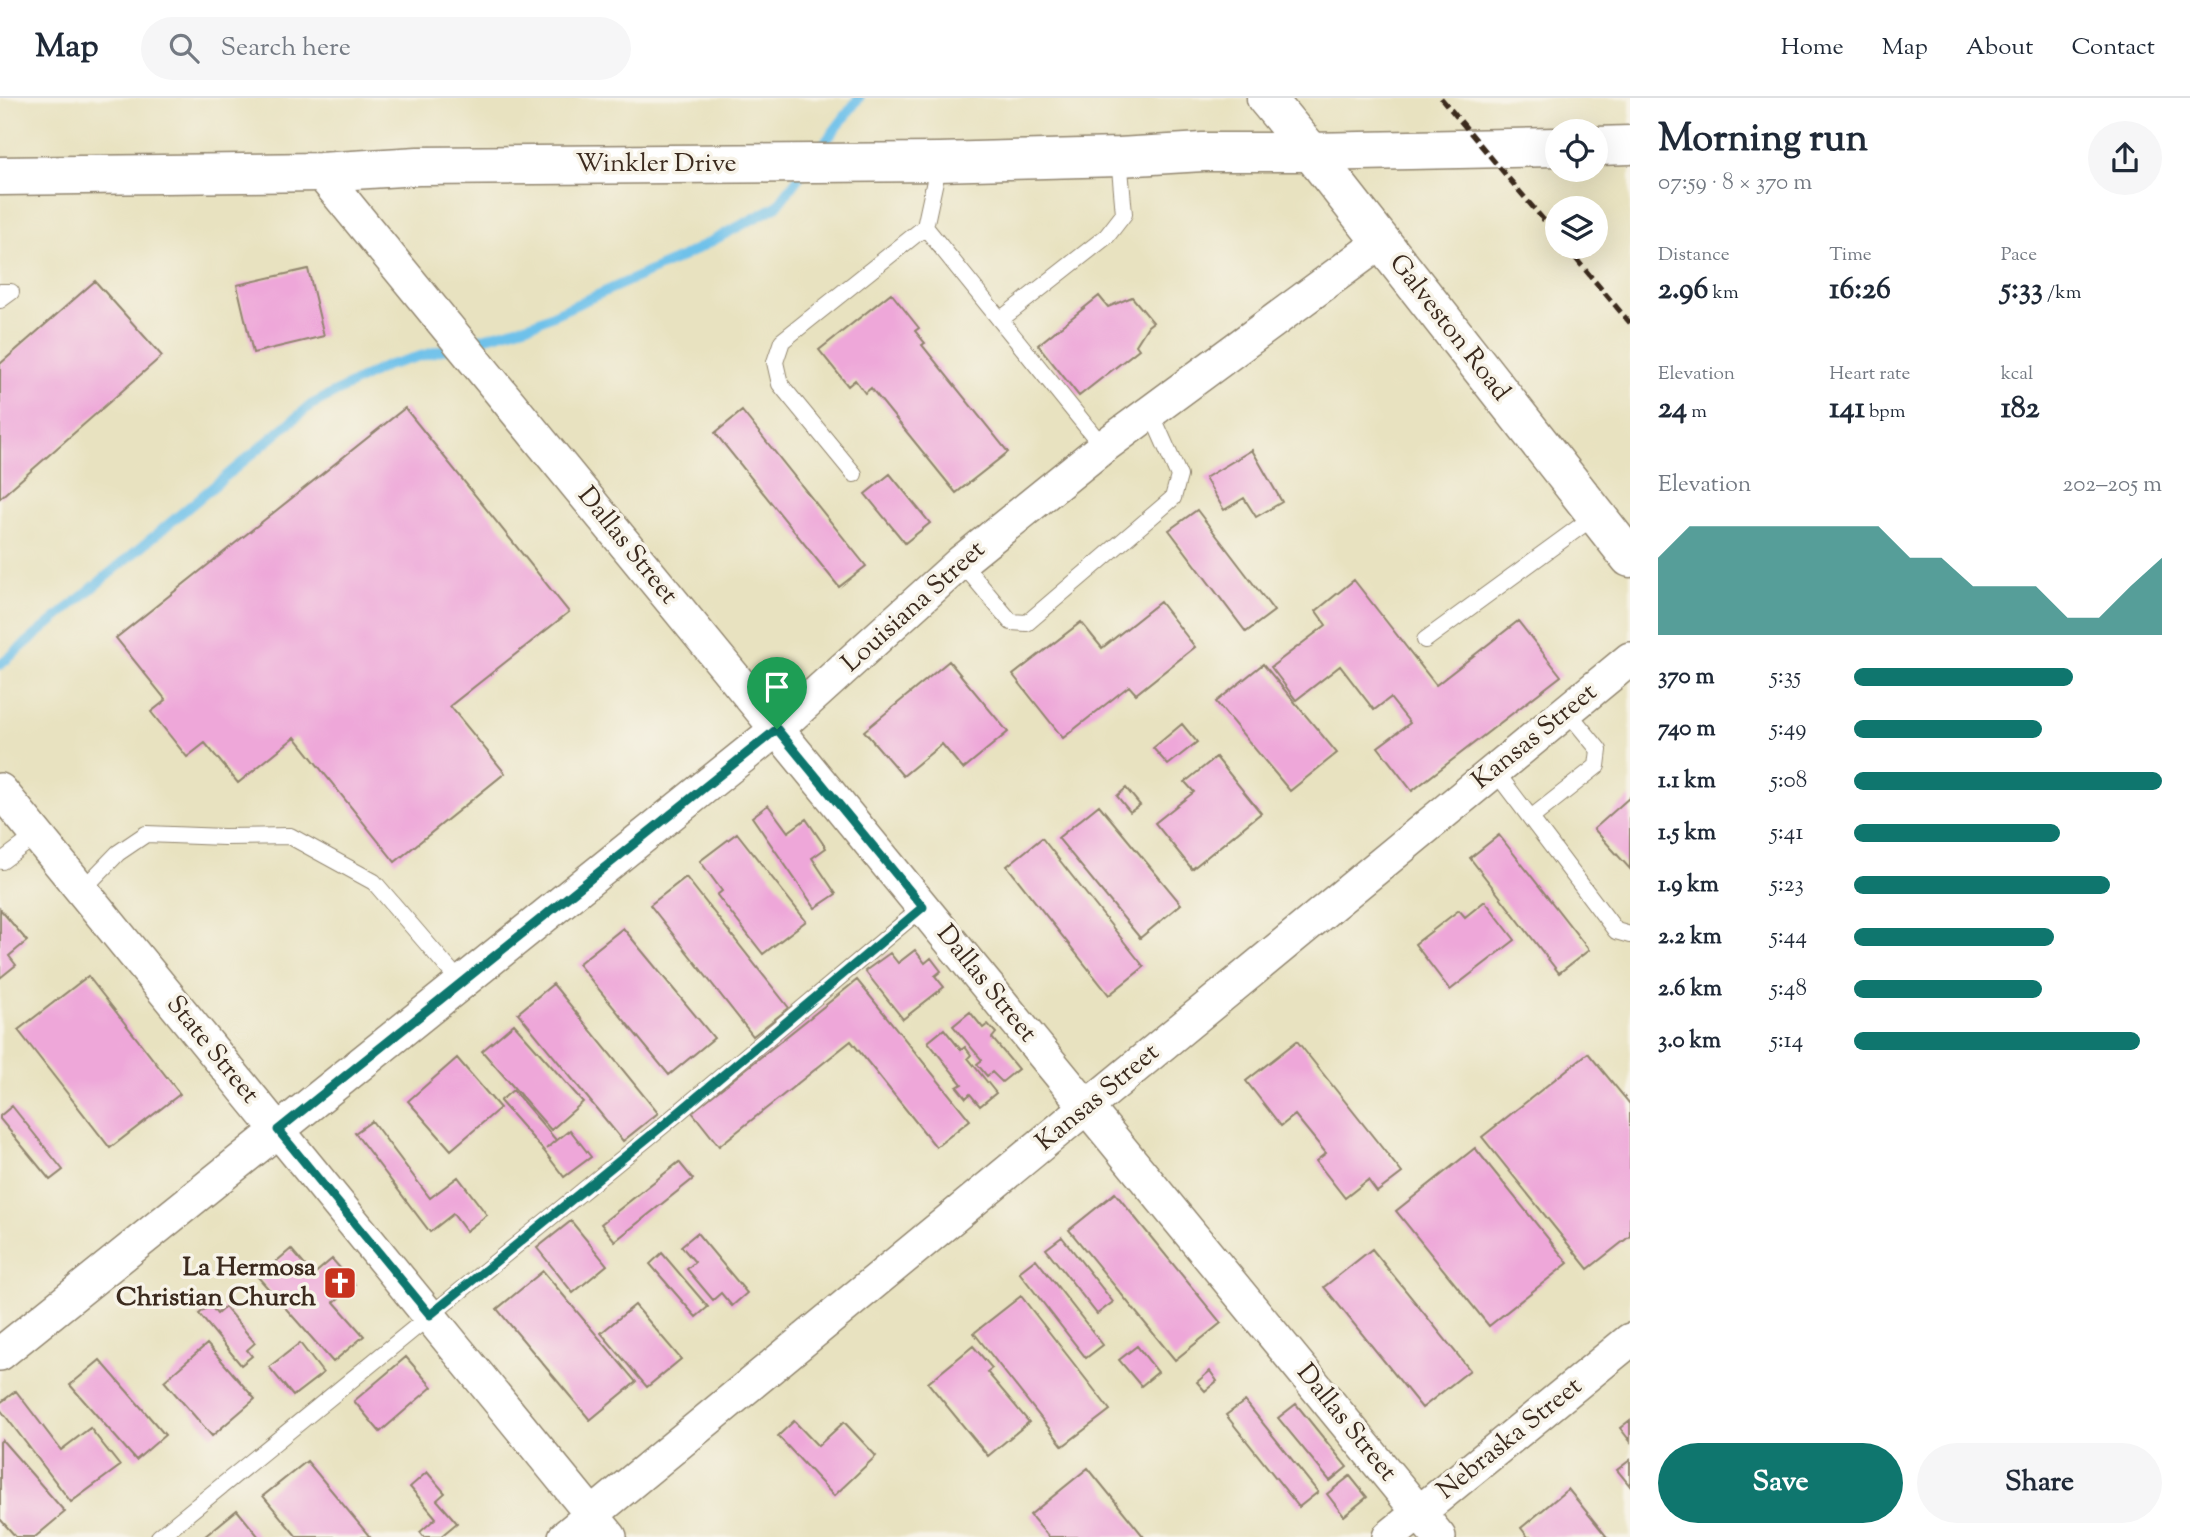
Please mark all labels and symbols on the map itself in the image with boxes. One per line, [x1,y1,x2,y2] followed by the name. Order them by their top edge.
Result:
[575,146,737,183] street label: Winkler Drive
[1380,247,1519,410] street label: Galveston Road
[568,479,686,613] street label: Dallas Street
[834,532,994,682] street label: Louisiana Street
[747,657,807,729] pin
[1465,675,1605,799] street label: Kansas Street
[927,917,1045,1051] street label: Dallas Street
[157,988,267,1112] street label: State Street
[1028,1035,1168,1161] street label: Kansas Street
[116,1250,317,1317] place label: La Hermosa Christian Church
[321,1264,359,1302] church icon: La Hermosa Christian Church
[1287,1356,1405,1490] street label: Dallas Street
[1429,1369,1591,1509] street label: Nebraska Street

